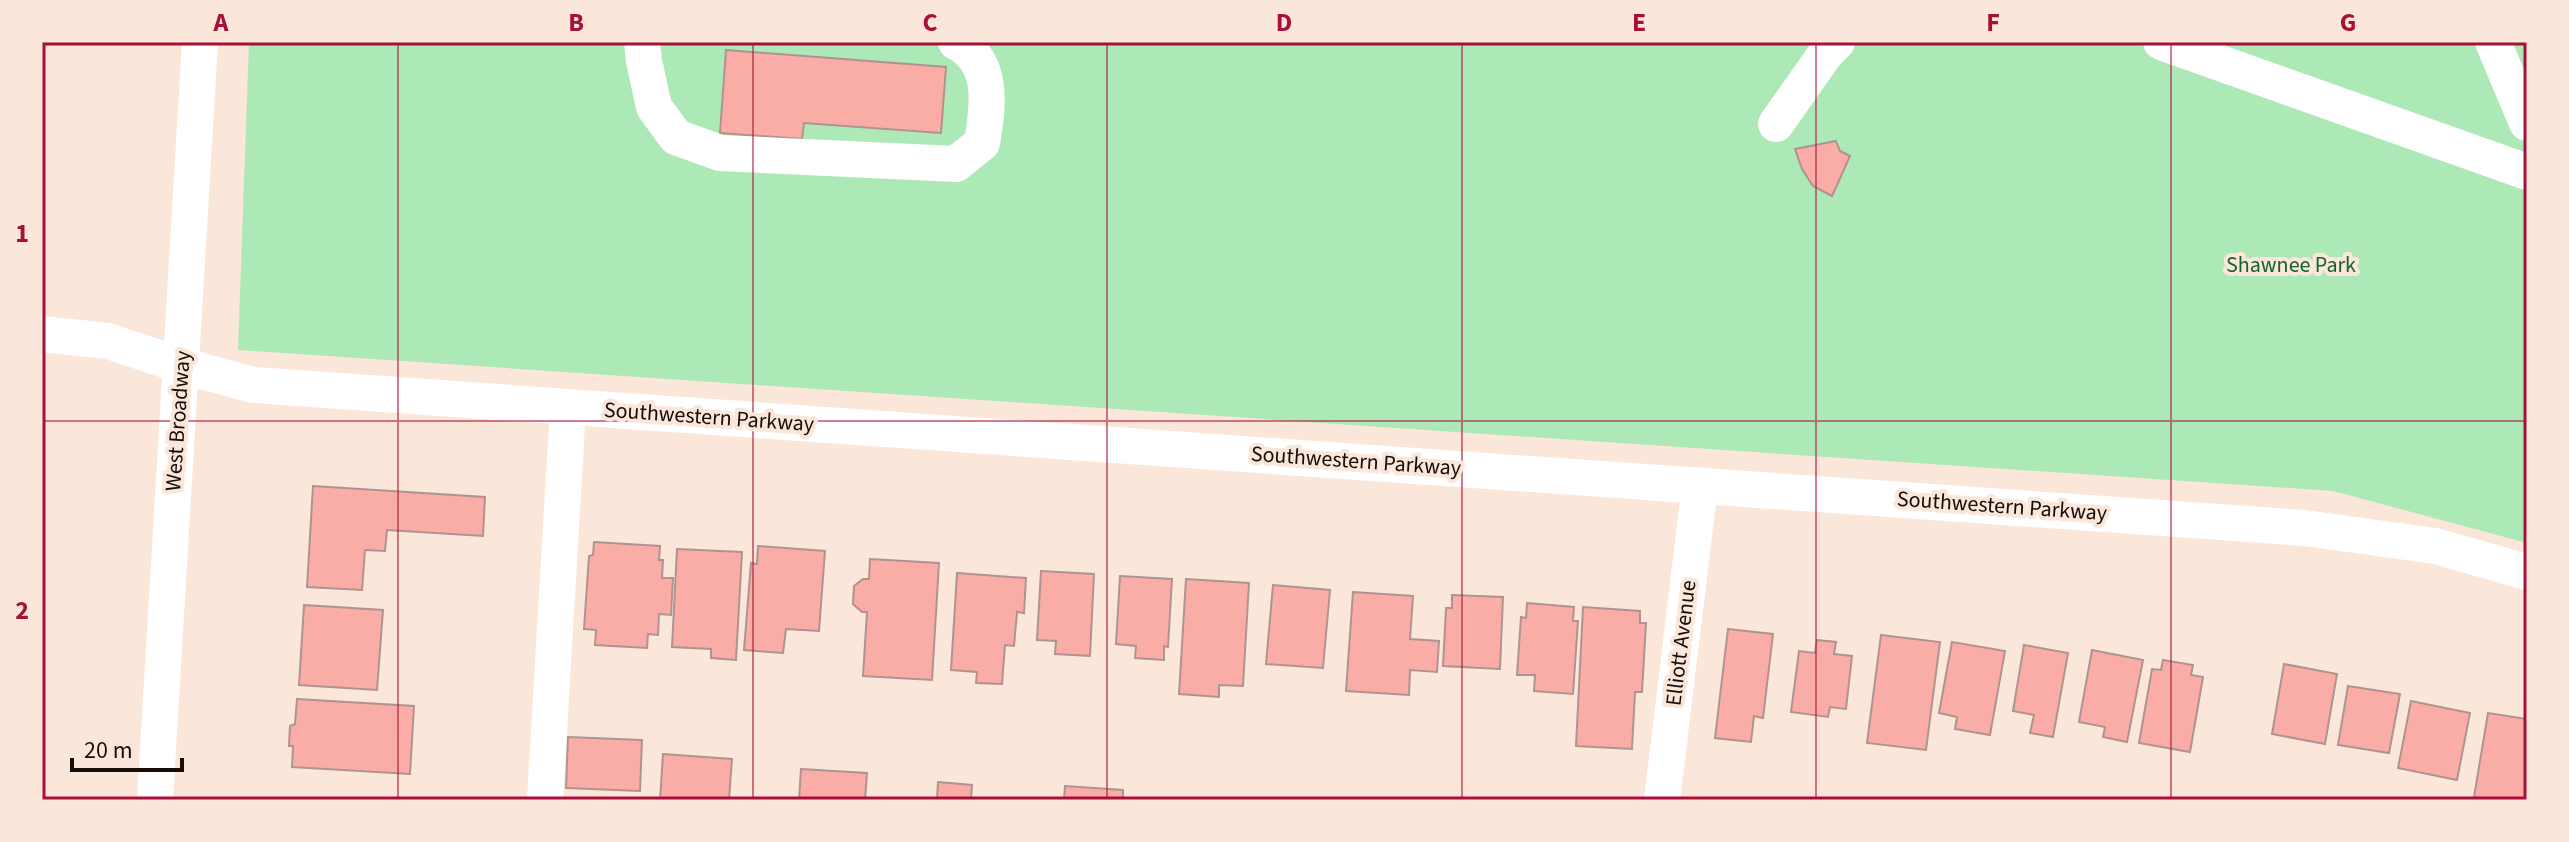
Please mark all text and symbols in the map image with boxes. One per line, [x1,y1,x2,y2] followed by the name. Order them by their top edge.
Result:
[213,4,230,41] text: A
[568,4,584,41] text: B
[922,4,938,41] text: C
[1276,4,1292,41] text: D
[1632,4,1646,41] text: E
[1986,4,2000,41] text: F
[2340,4,2356,41] text: G
[15,215,29,252] text: 1
[2226,249,2356,281] park label: Shawnee Park
[157,349,199,492] street label: West Broadway
[603,394,816,440] street label: Southwestern Parkway
[1250,438,1463,484] street label: Southwestern Parkway
[1896,483,2109,529] street label: Southwestern Parkway
[1657,578,1705,708] street label: Elliott Avenue
[15,592,29,629] text: 2
[72,722,182,772] scale bar
[84,733,133,768] text: 20 m

